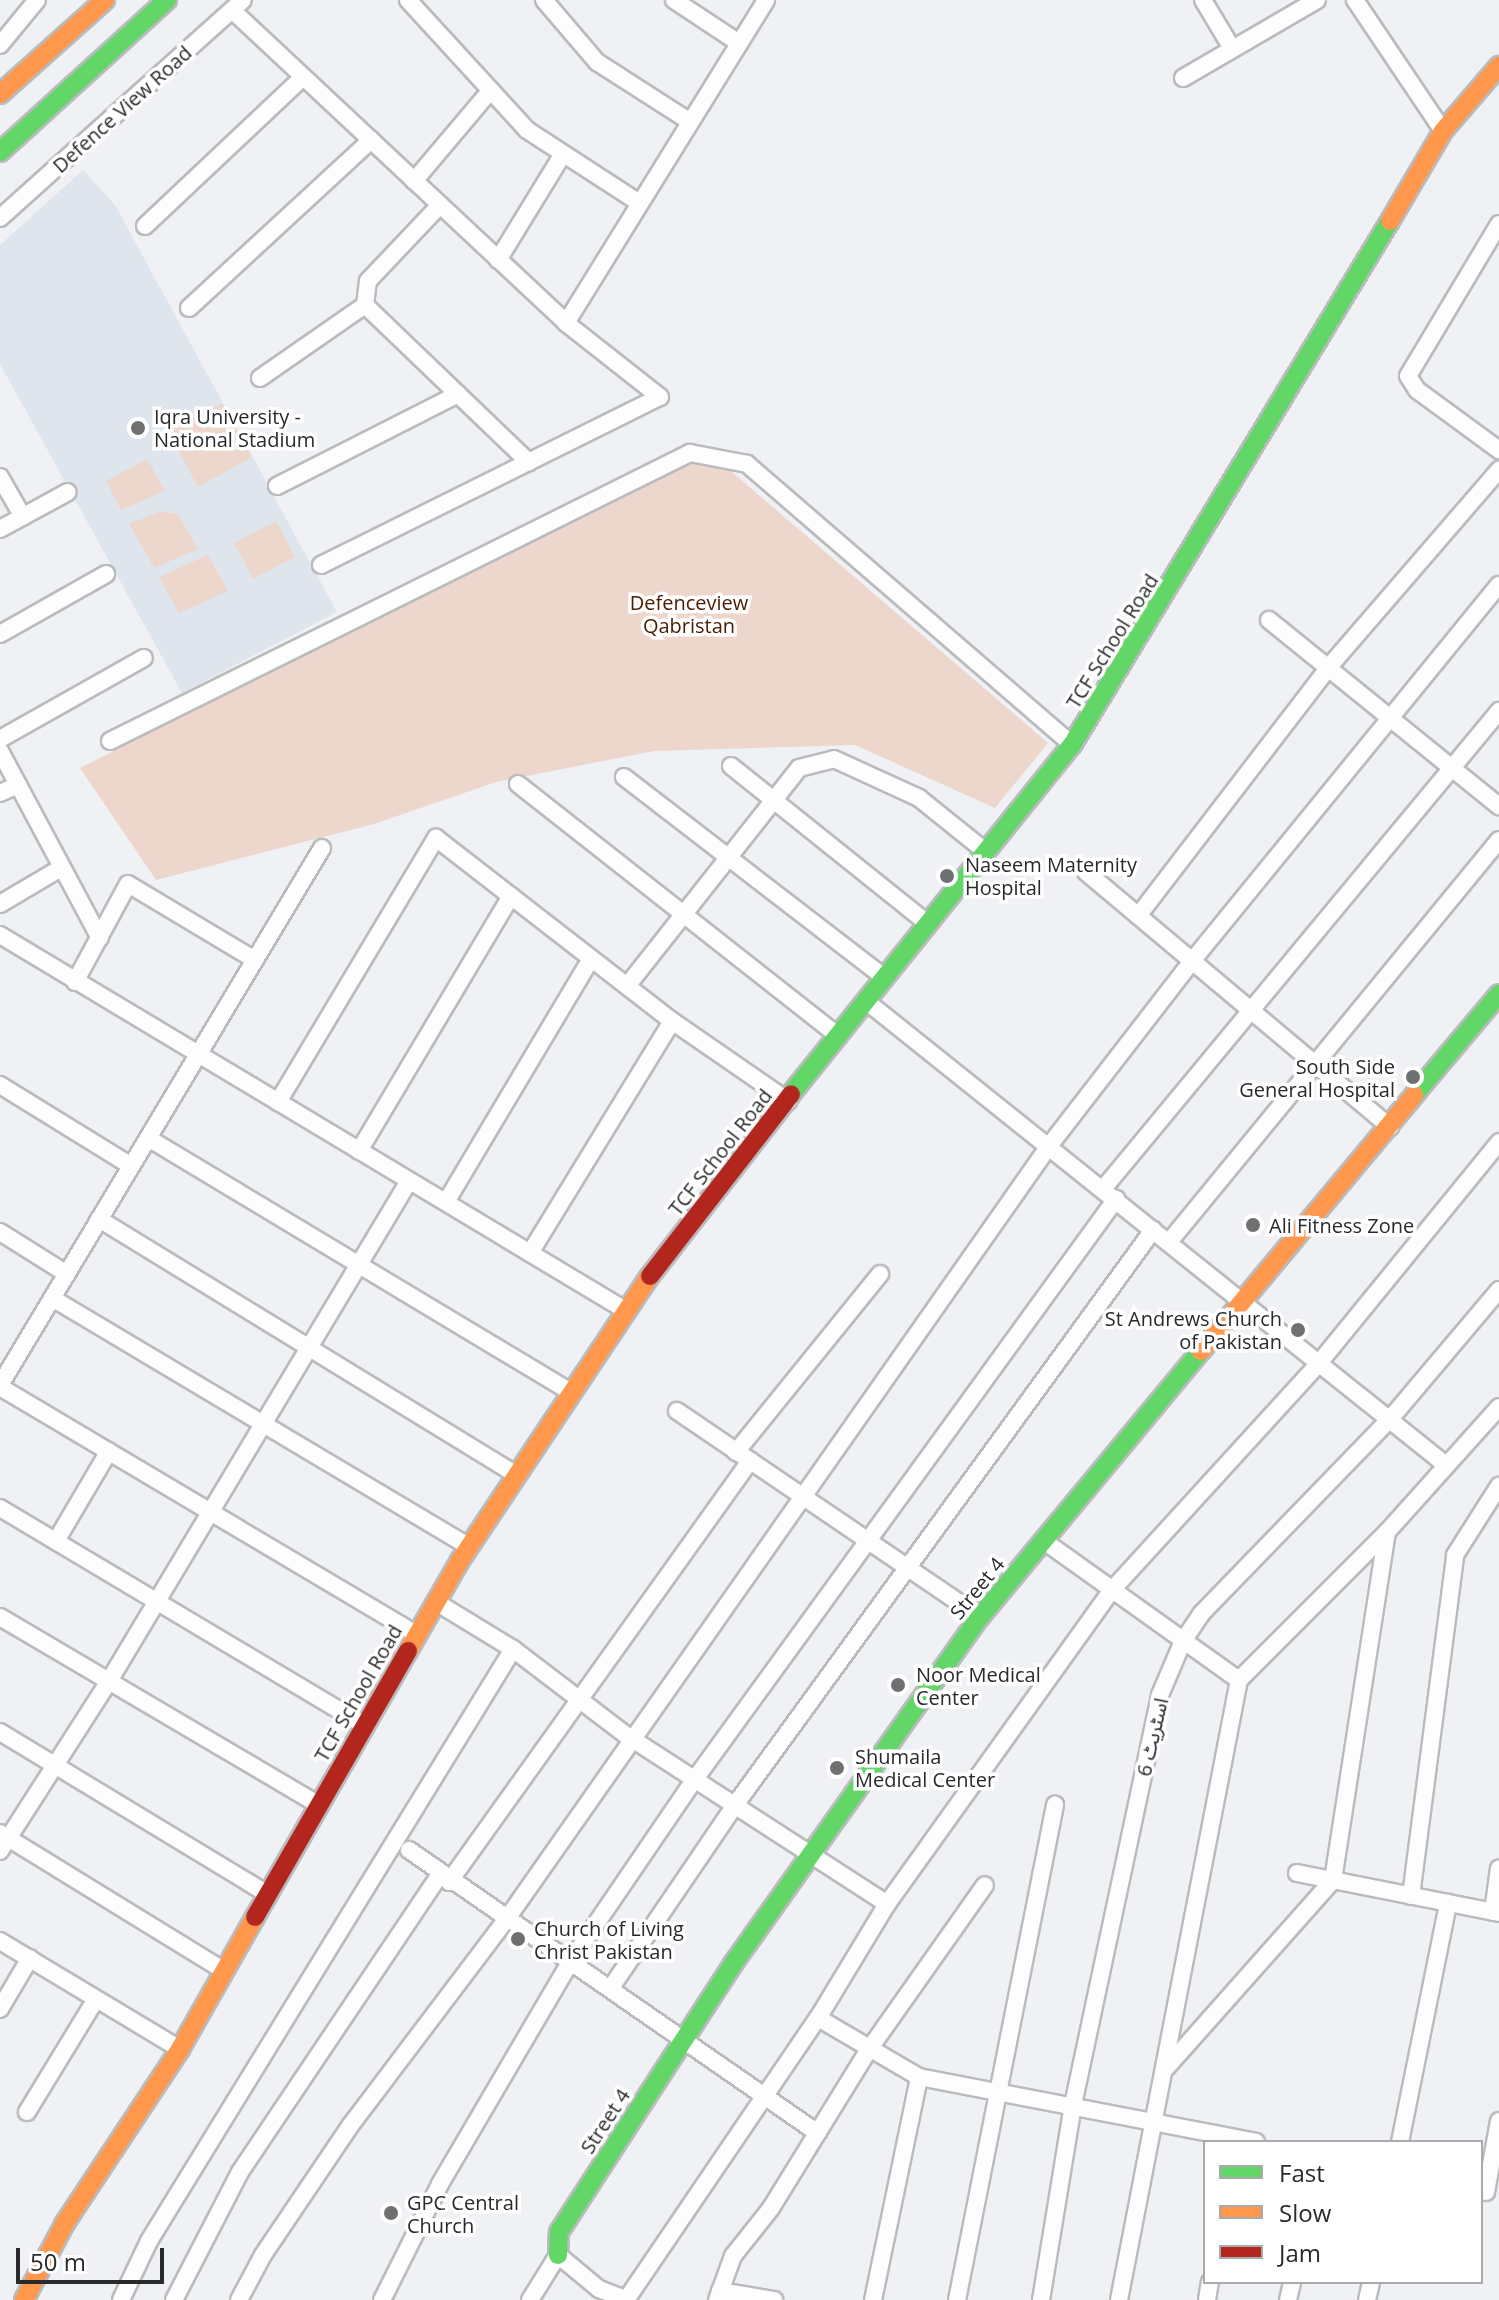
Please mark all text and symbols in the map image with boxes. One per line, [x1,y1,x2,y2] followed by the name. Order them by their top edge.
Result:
[48,40,196,178] street label: Defence View Road
[154,404,315,451] place label: Iqra University - National Stadium
[129,419,147,437] marker: Iqra University - National Stadium
[1061,569,1163,713] street label: TCF School Road
[630,591,748,638] park label: Defenceview Qabristan
[965,852,1137,899] place label: Naseem Maternity Hospital
[936,865,958,887] marker: Naseem Maternity Hospital
[1239,1054,1395,1101] place label: South Side General Hospital
[1402,1066,1424,1088] marker: South Side General Hospital
[663,1084,777,1220] street label: TCF School Road
[1269,1213,1414,1237] place label: Ali Fitness Zone
[1244,1216,1262,1234] marker: Ali Fitness Zone
[1105,1306,1282,1353] place label: St Andrews Church of Pakistan
[1289,1321,1307,1339] marker: St Andrews Church of Pakistan
[945,1552,1009,1624] street label: Street 4
[309,1620,407,1766] street label: TCF School Road
[916,1662,1041,1709] place label: Noor Medical Center
[887,1674,909,1696] marker: Noor Medical Center
[1131,1695,1173,1779] street label: اسٹریٹ 6
[855,1744,995,1791] place label: Shumaila Medical Center
[826,1757,848,1779] marker: Shumaila Medical Center
[534,1916,684,1963] place label: Church of Living Christ Pakistan
[509,1930,527,1948] marker: Church of Living Christ Pakistan
[575,2084,635,2158] street label: Street 4
[1203,2140,1483,2284] legend
[1279,2156,1325,2189] text: Fast
[407,2190,519,2237] place label: GPC Central Church
[1279,2196,1331,2229] text: Slow
[382,2204,400,2222] marker: GPC Central Church
[20,2232,168,2282] scale bar
[1279,2236,1321,2269] text: Jam
[30,2245,86,2278] text: 50 m

